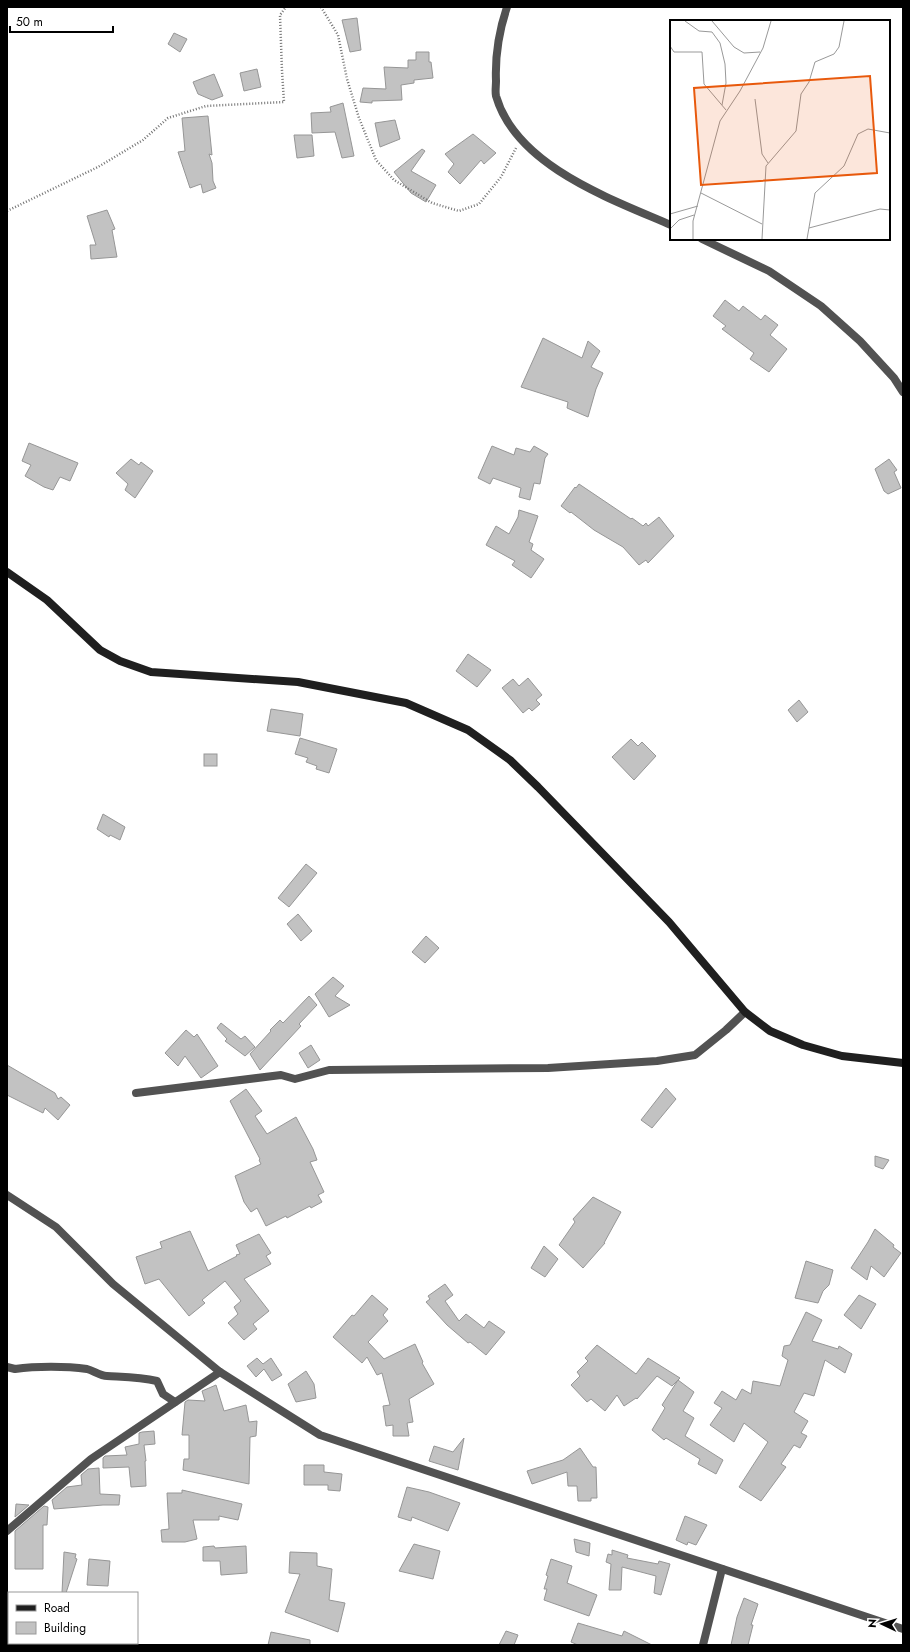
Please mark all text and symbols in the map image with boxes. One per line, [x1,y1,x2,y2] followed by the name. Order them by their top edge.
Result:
[10,8,113,34] scale bar
[16,13,43,31] text: 50 m
[670,20,890,240] inset map
[8,1592,138,1644] legend
[44,1599,70,1617] text: Road
[862,1604,902,1644] north arrow
[864,1618,880,1628] text: N
[44,1619,86,1637] text: Building

